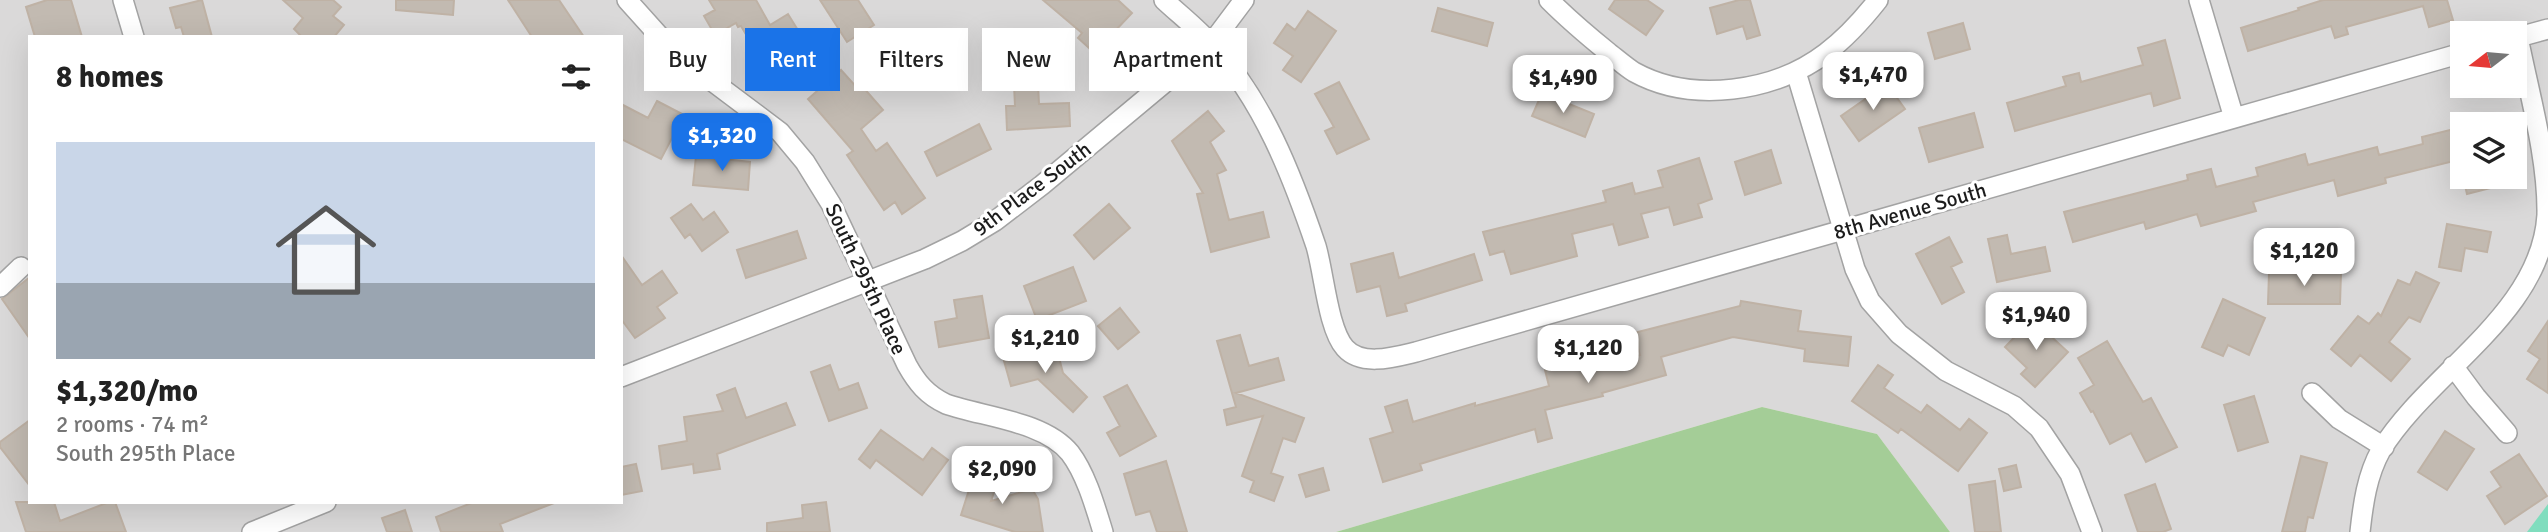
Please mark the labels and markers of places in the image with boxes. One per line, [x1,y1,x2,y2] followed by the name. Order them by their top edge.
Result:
[1816,52,1930,112] pin: $1,470
[1506,55,1620,115] pin: $1,490
[665,114,779,173] pin: $1,320
[2247,229,2361,288] pin: $1,120
[1979,292,2093,352] pin: $1,940
[988,316,1102,375] pin: $1,210
[1531,326,1645,385] pin: $1,120
[945,447,1059,506] pin: $2,090

